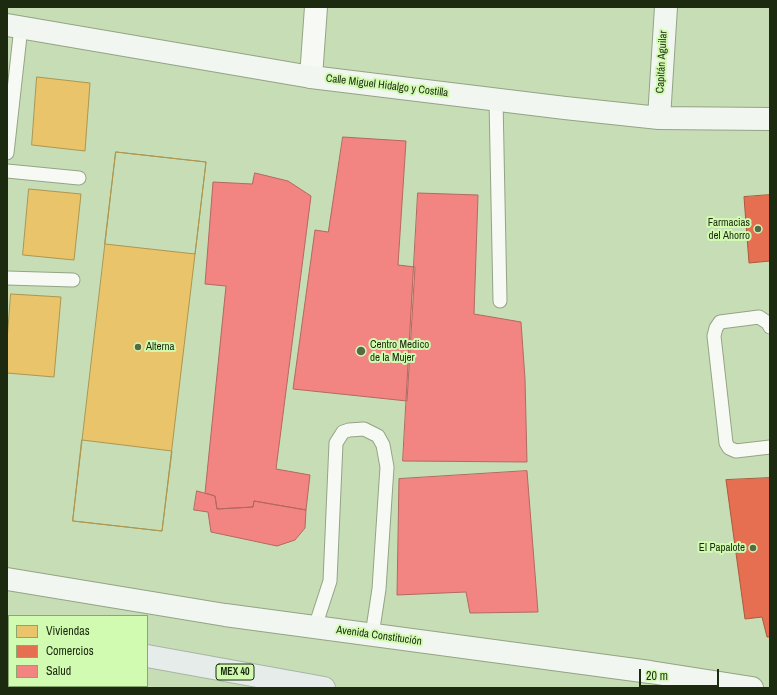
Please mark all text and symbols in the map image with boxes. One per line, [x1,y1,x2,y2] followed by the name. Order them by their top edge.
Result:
[654,30,670,94] street label: Capitán Aguilar
[325,72,449,100] street label: Calle Miguel Hidalgo y Costilla
[708,216,750,242] place label: Farmacias del Ahorro
[753,224,763,234] marker: Farmacias del Ahorro
[370,338,429,364] place label: Centro Medico de la Mujer
[146,340,175,354] place label: Alterna
[133,342,143,352] marker: Alterna
[355,345,367,357] marker: Centro Medico de la Mujer
[699,541,745,555] place label: El Papalote
[748,543,758,553] marker: El Papalote
[8,615,148,687] legend
[46,623,90,639] text: Viviendas
[335,623,423,649] street label: Avenida Constitución
[46,643,94,659] text: Comercios
[641,661,721,687] scale bar
[46,663,71,679] text: Salud
[216,664,254,680] road number: MEX 40
[646,668,668,684] text: 20 m

